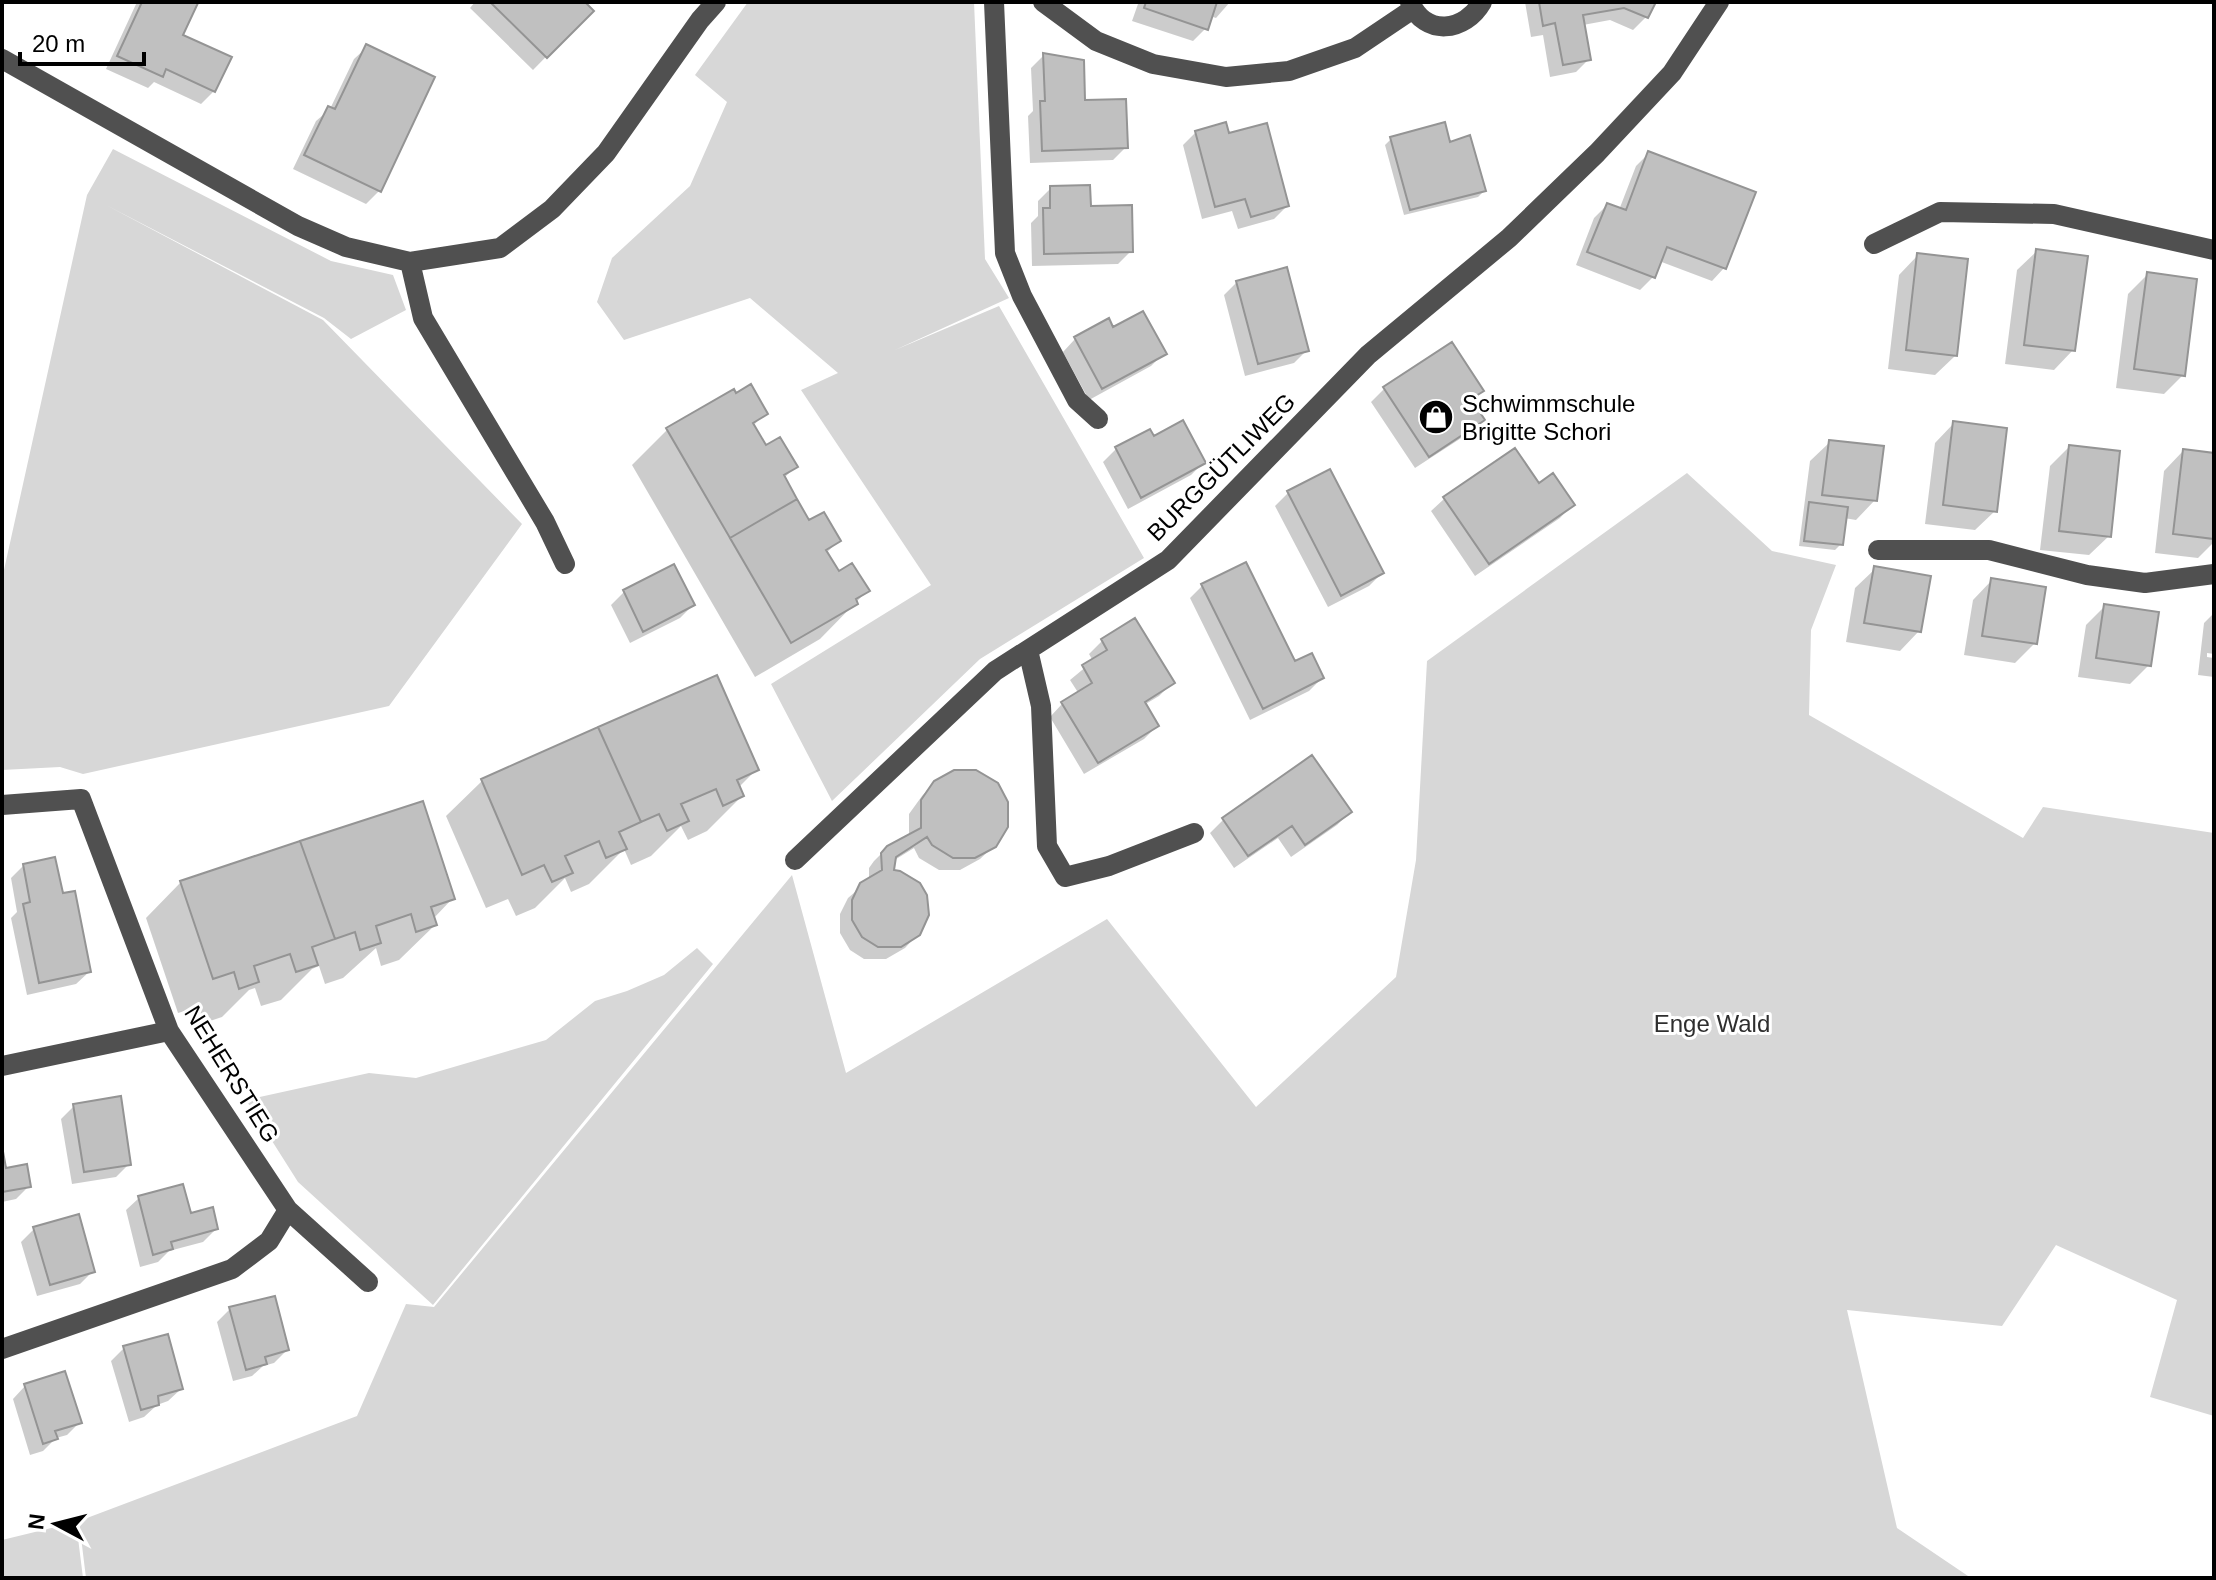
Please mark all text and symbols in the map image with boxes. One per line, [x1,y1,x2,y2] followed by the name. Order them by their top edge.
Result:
[20,16,144,66] scale bar
[32,30,85,57] text: 20 m
[1142,388,1300,546] street label: BURGGÜTLIWEG
[1462,390,1635,445] place label: Schwimmschule Brigitte Schori
[1417,398,1455,436] shop icon: Schwimmschule Brigitte Schori
[179,1001,285,1147] street label: NEHERSTIEG
[1654,1010,1770,1037] park label: Enge Wald
[16,1484,96,1564] north arrow
[23,1512,50,1531] text: N

